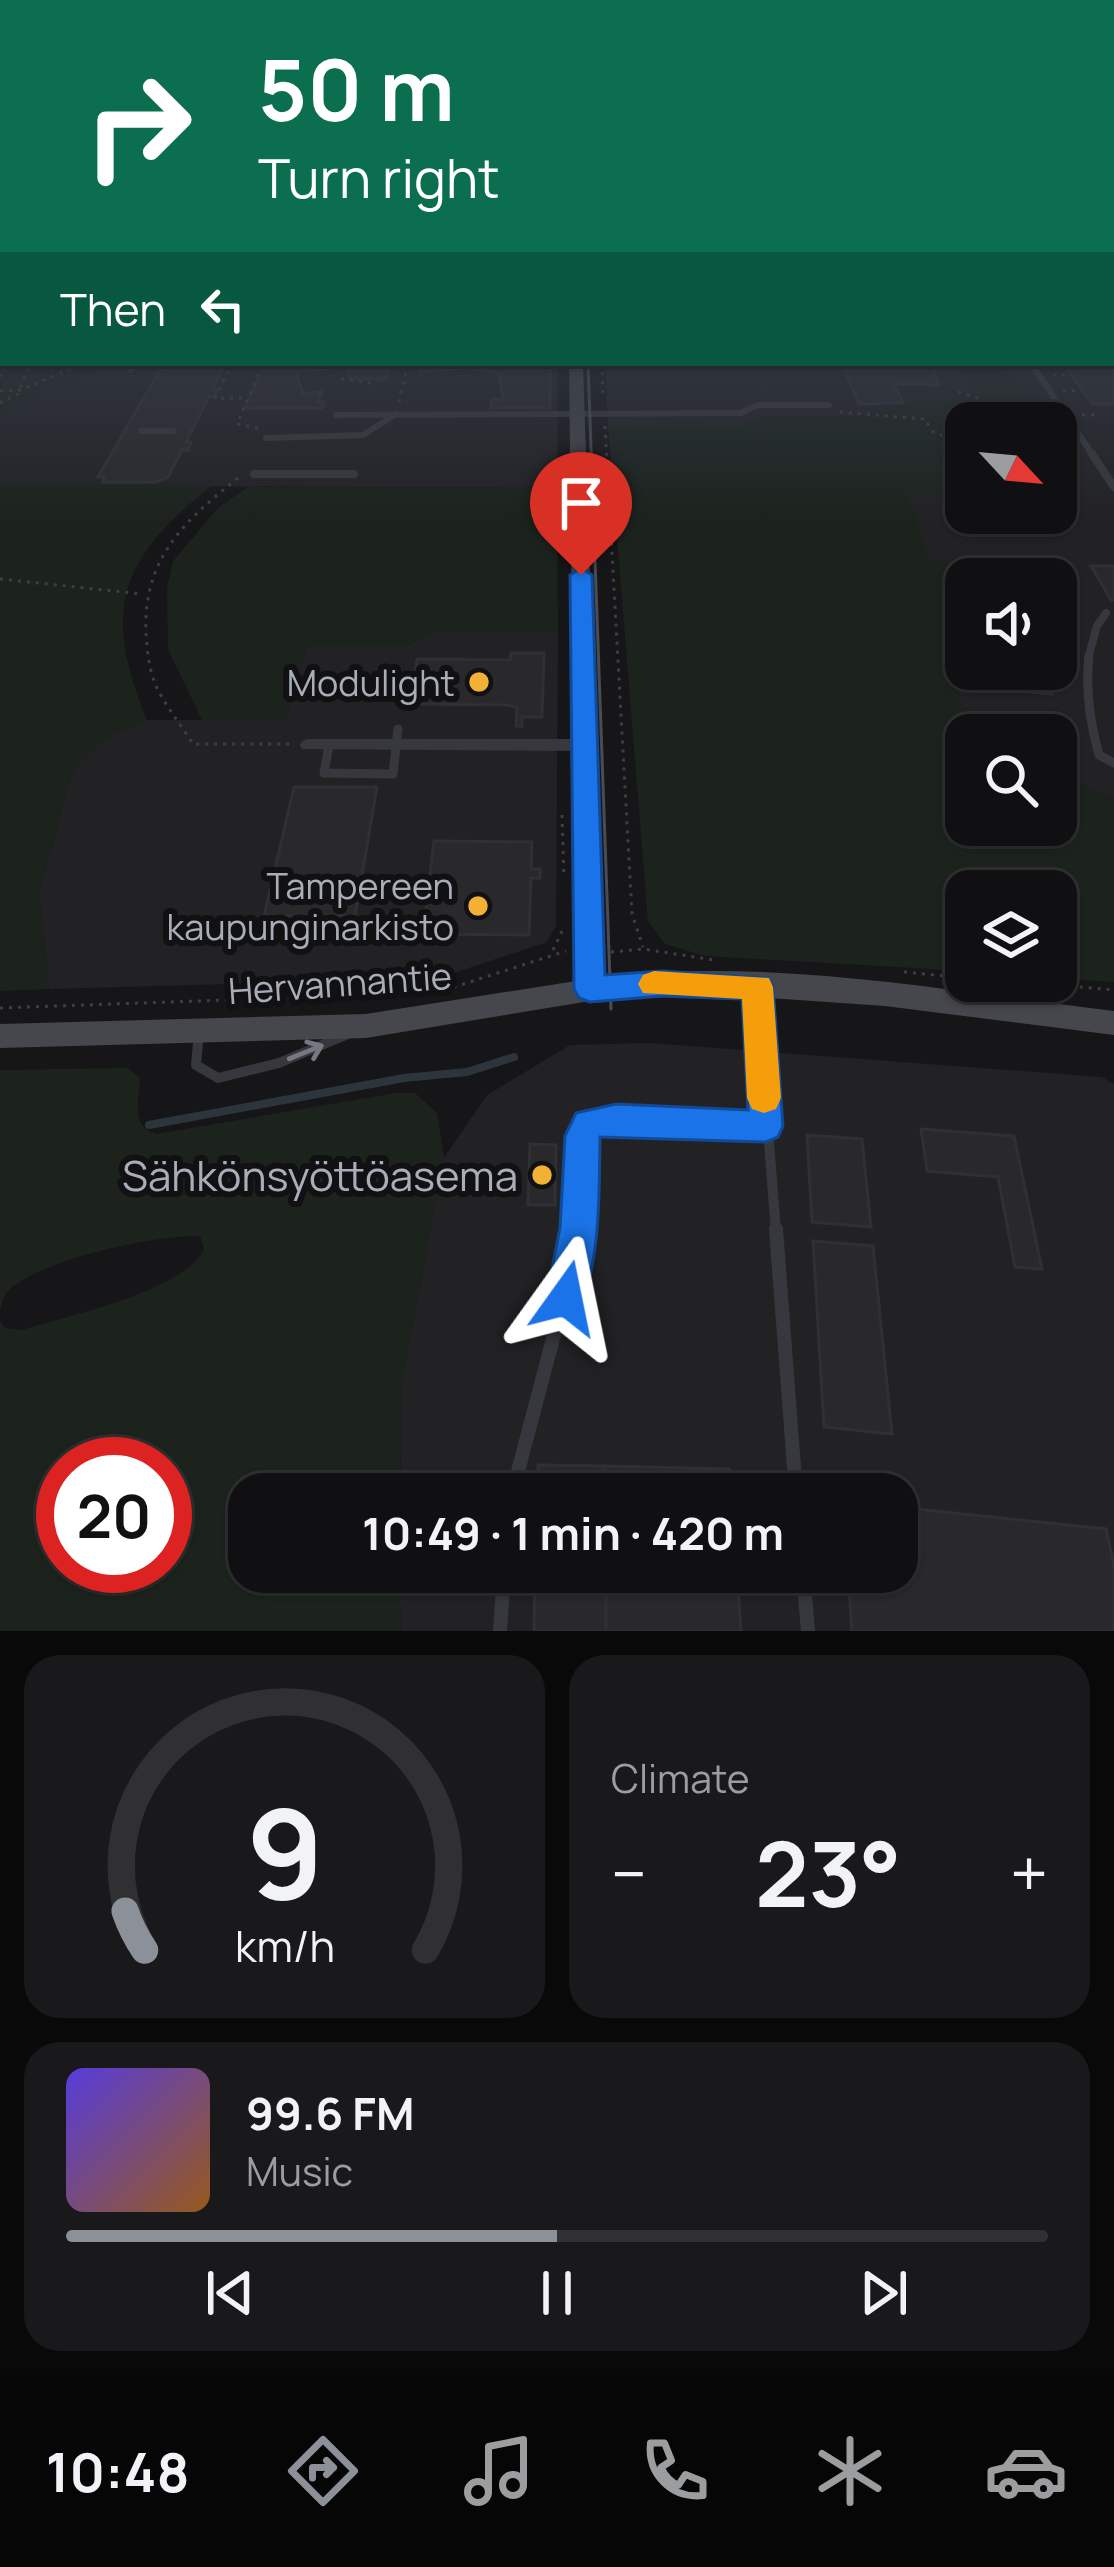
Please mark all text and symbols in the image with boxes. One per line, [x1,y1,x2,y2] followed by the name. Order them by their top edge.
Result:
[258,31,455,146] text: 50 m
[60,48,216,204] icon: right
[258,140,500,214] text: Turn right
[190,276,256,342] icon: left
[60,278,166,340] text: Then
[945,402,1077,534] north arrow
[945,402,1077,1002] map controls
[530,452,632,575] pin
[548,470,614,536] icon: arrive
[945,558,1077,690] button: sound
[287,658,455,707] place label: Modulight
[466,669,492,695] marker: Modulight
[945,714,1077,846] button: search
[166,861,454,951] place label: Tampereen kaupunginarkisto
[945,870,1077,1002] button: layers
[465,893,491,919] marker: Tampereen kaupunginarkisto
[227,951,453,1015] street label: Hervannantie
[287,1040,324,1061] one-way arrow
[122,1146,518,1204] place label: Sähkönsyöttöasema
[529,1162,555,1188] marker: Sähkönsyöttöasema
[503,1235,629,1361] position arrow
[36,1437,192,1593] speed limit sign: 20
[362,1502,784,1564] text: 10:49 · 1 min · 420 m
[611,1751,750,1805] text: Climate
[246,1766,323,1936] text: 9
[755,1811,902,1934] text: 23°
[611,1828,647,1918] text: −
[1010,1828,1048,1918] text: +
[235,1915,334,1974] text: km/h
[246,2082,414,2144] text: 99.6 FM
[246,2144,353,2198] text: Music
[197,2260,263,2326] icon: previous
[524,2260,590,2326] icon: pause
[851,2260,917,2326] icon: next
[281,2429,365,2513] icon: directions
[457,2429,541,2513] icon: music
[633,2429,717,2513] icon: phone
[808,2429,892,2513] icon: climate
[984,2429,1068,2513] icon: car
[46,2434,189,2508] text: 10:48

